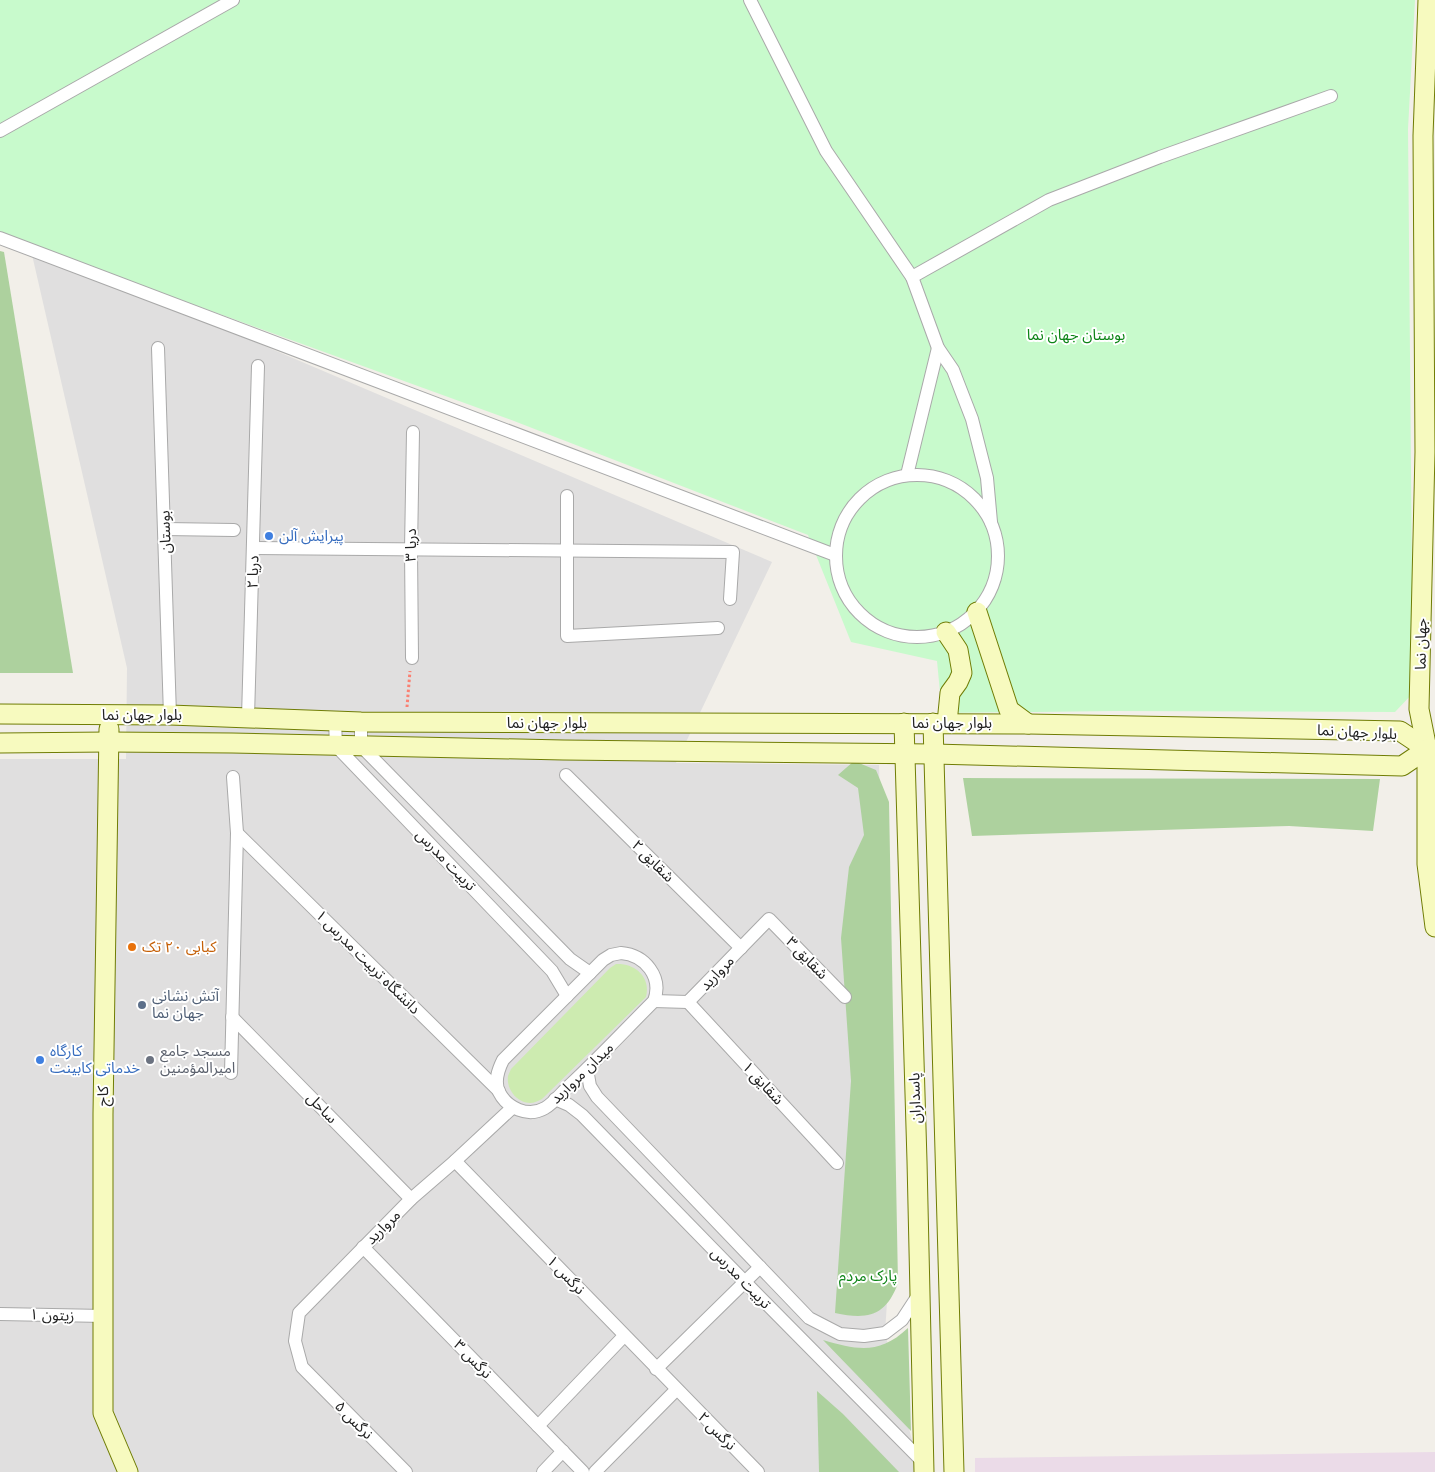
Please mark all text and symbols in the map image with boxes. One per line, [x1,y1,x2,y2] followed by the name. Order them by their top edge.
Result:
[1027,326,1125,344] park label: بوستان جهان نما
[155,510,175,554] street label: بوستان
[279,527,344,546] place label: پیرایش آلن
[402,528,420,562] street label: دریا ۳
[263,530,275,542] marker: پیرایش آلن
[243,555,263,589] street label: دریا ۲
[1412,618,1430,670] street label: جهان نما
[102,706,182,724] street label: بلوار جهان نما
[507,714,587,732] street label: بلوار جهان نما
[912,714,992,732] street label: بلوار جهان نما
[1316,721,1398,743] street label: بلوار جهان نما
[412,825,480,895] street label: تربیت مدرس
[627,836,678,887] street label: شقایق ۲
[312,906,424,1018] street label: ۱ دانشگاه تربیت مدرس
[782,933,832,984] street label: شقایق ۳
[142,938,217,956] place label: کبابی ۲۰ تک
[126,941,138,953] marker: کبابی ۲۰ تک
[696,952,738,994] street label: مروارید
[152,987,220,1022] place label: آتش نشانی جهان نما
[136,999,148,1011] marker: آتش نشانی جهان نما
[547,1039,617,1107] street label: میدان مروارید
[50,1042,140,1077] place label: کارگاه خدماتی کابینت
[160,1042,235,1077] place label: مسجد جامع امیرالمؤمنین
[34,1054,46,1066] marker: کارگاه خدماتی کابینت
[144,1054,156,1066] marker: مسجد جامع امیرالمؤمنین
[738,1058,788,1109] street label: شقایق ۱
[905,1072,926,1124] street label: پاسداران
[94,1085,115,1106] street label: کاج
[303,1089,341,1127] street label: ساحل
[362,1206,404,1248] street label: مروارید
[707,1243,775,1313] street label: تربیت مدرس
[543,1252,589,1298] street label: نرگس ۱
[839,1267,897,1287] park label: پارک مردم
[29,1305,75,1325] street label: زیتون ۱
[450,1336,496,1382] street label: نرگس ۳
[331,1397,377,1443] street label: ۵ نرگس
[694,1408,740,1454] street label: نرگس ۲

